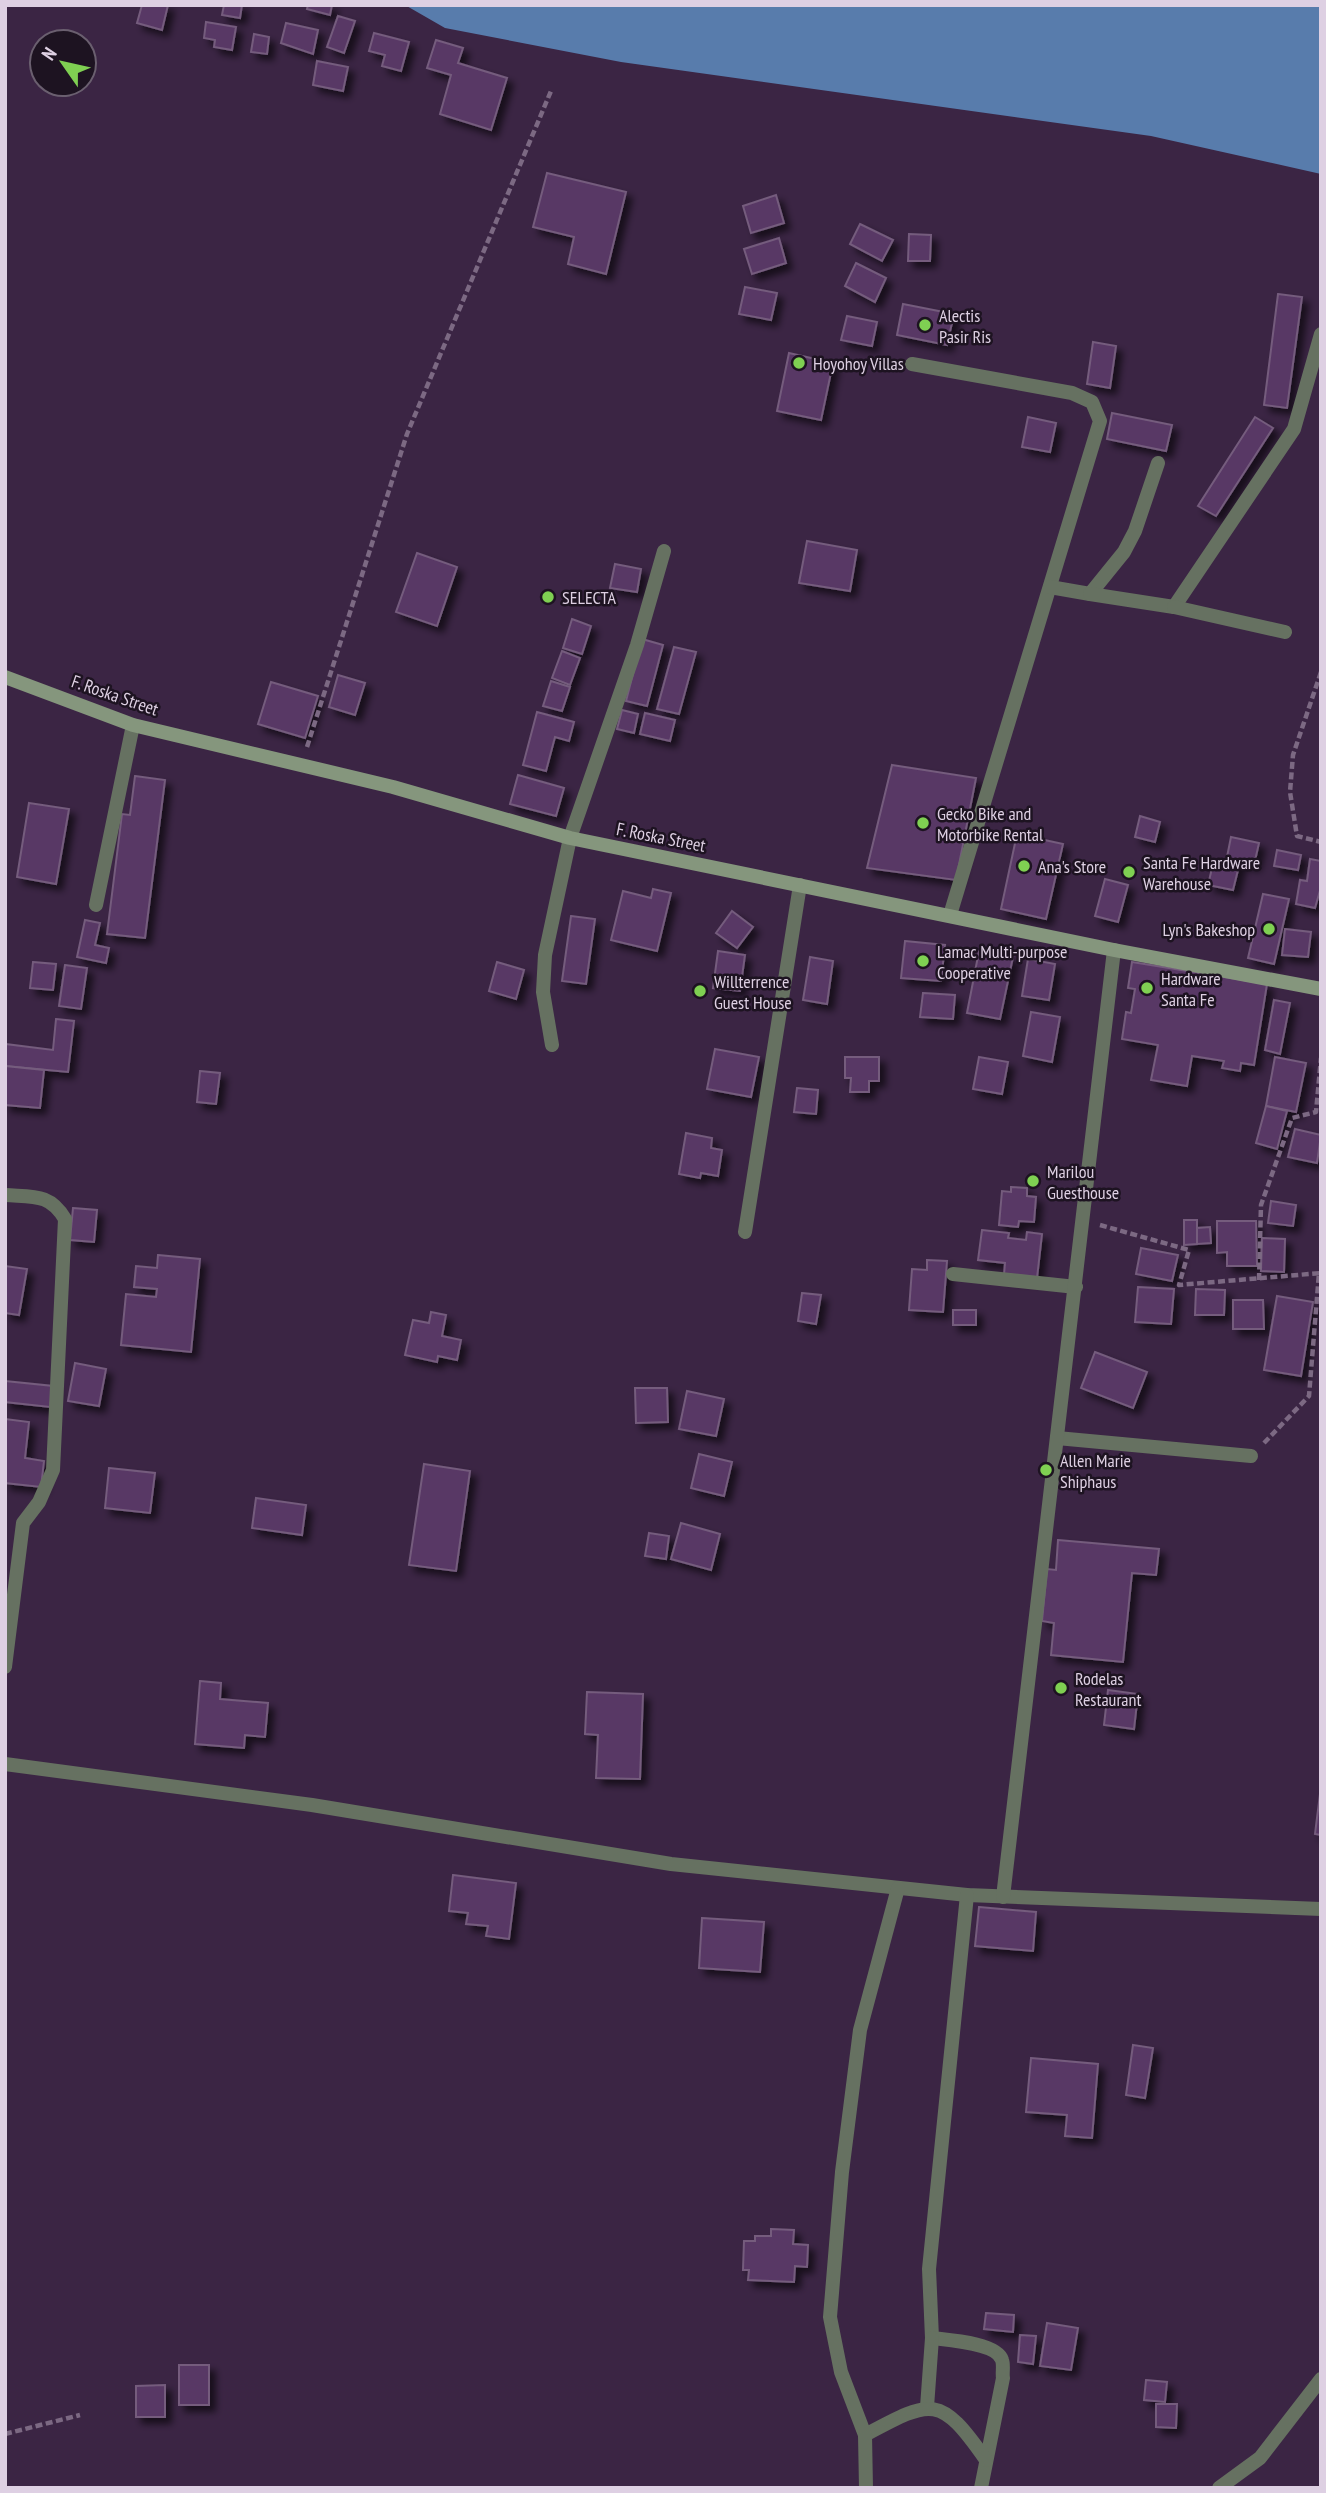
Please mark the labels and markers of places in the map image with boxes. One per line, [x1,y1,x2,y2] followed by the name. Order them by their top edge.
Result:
[939,304,991,348] place label: Alectis Pasir Ris
[917,317,933,333] marker: Alectis Pasir Ris
[813,352,904,375] place label: Hoyohoy Villas
[791,355,807,371] marker: Hoyohoy Villas
[562,586,616,609] place label: SELECTA
[540,589,556,605] marker: SELECTA
[937,802,1044,846] place label: Gecko Bike and Motorbike Rental
[915,815,931,831] marker: Gecko Bike and Motorbike Rental
[1143,851,1260,895] place label: Santa Fe Hardware Warehouse
[1038,855,1106,878] place label: Ana's Store
[1016,858,1032,874] marker: Ana's Store
[1121,864,1137,880] marker: Santa Fe Hardware Warehouse
[1162,918,1255,941] place label: Lyn's Bakeshop
[1261,921,1277,937] marker: Lyn's Bakeshop
[937,940,1067,984] place label: Lamac Multi-purpose Cooperative
[915,953,931,969] marker: Lamac Multi-purpose Cooperative
[1161,967,1221,1011] place label: Hardware Santa Fe
[714,970,792,1014] place label: Willterrence Guest House
[1139,980,1155,996] marker: Hardware Santa Fe
[692,983,708,999] marker: Willterrence Guest House
[1047,1160,1119,1204] place label: Marilou Guesthouse
[1025,1173,1041,1189] marker: Marilou Guesthouse
[1060,1449,1131,1493] place label: Allen Marie Shiphaus
[1038,1462,1054,1478] marker: Allen Marie Shiphaus
[1075,1667,1141,1711] place label: Rodelas Restaurant
[1053,1680,1069,1696] marker: Rodelas Restaurant

